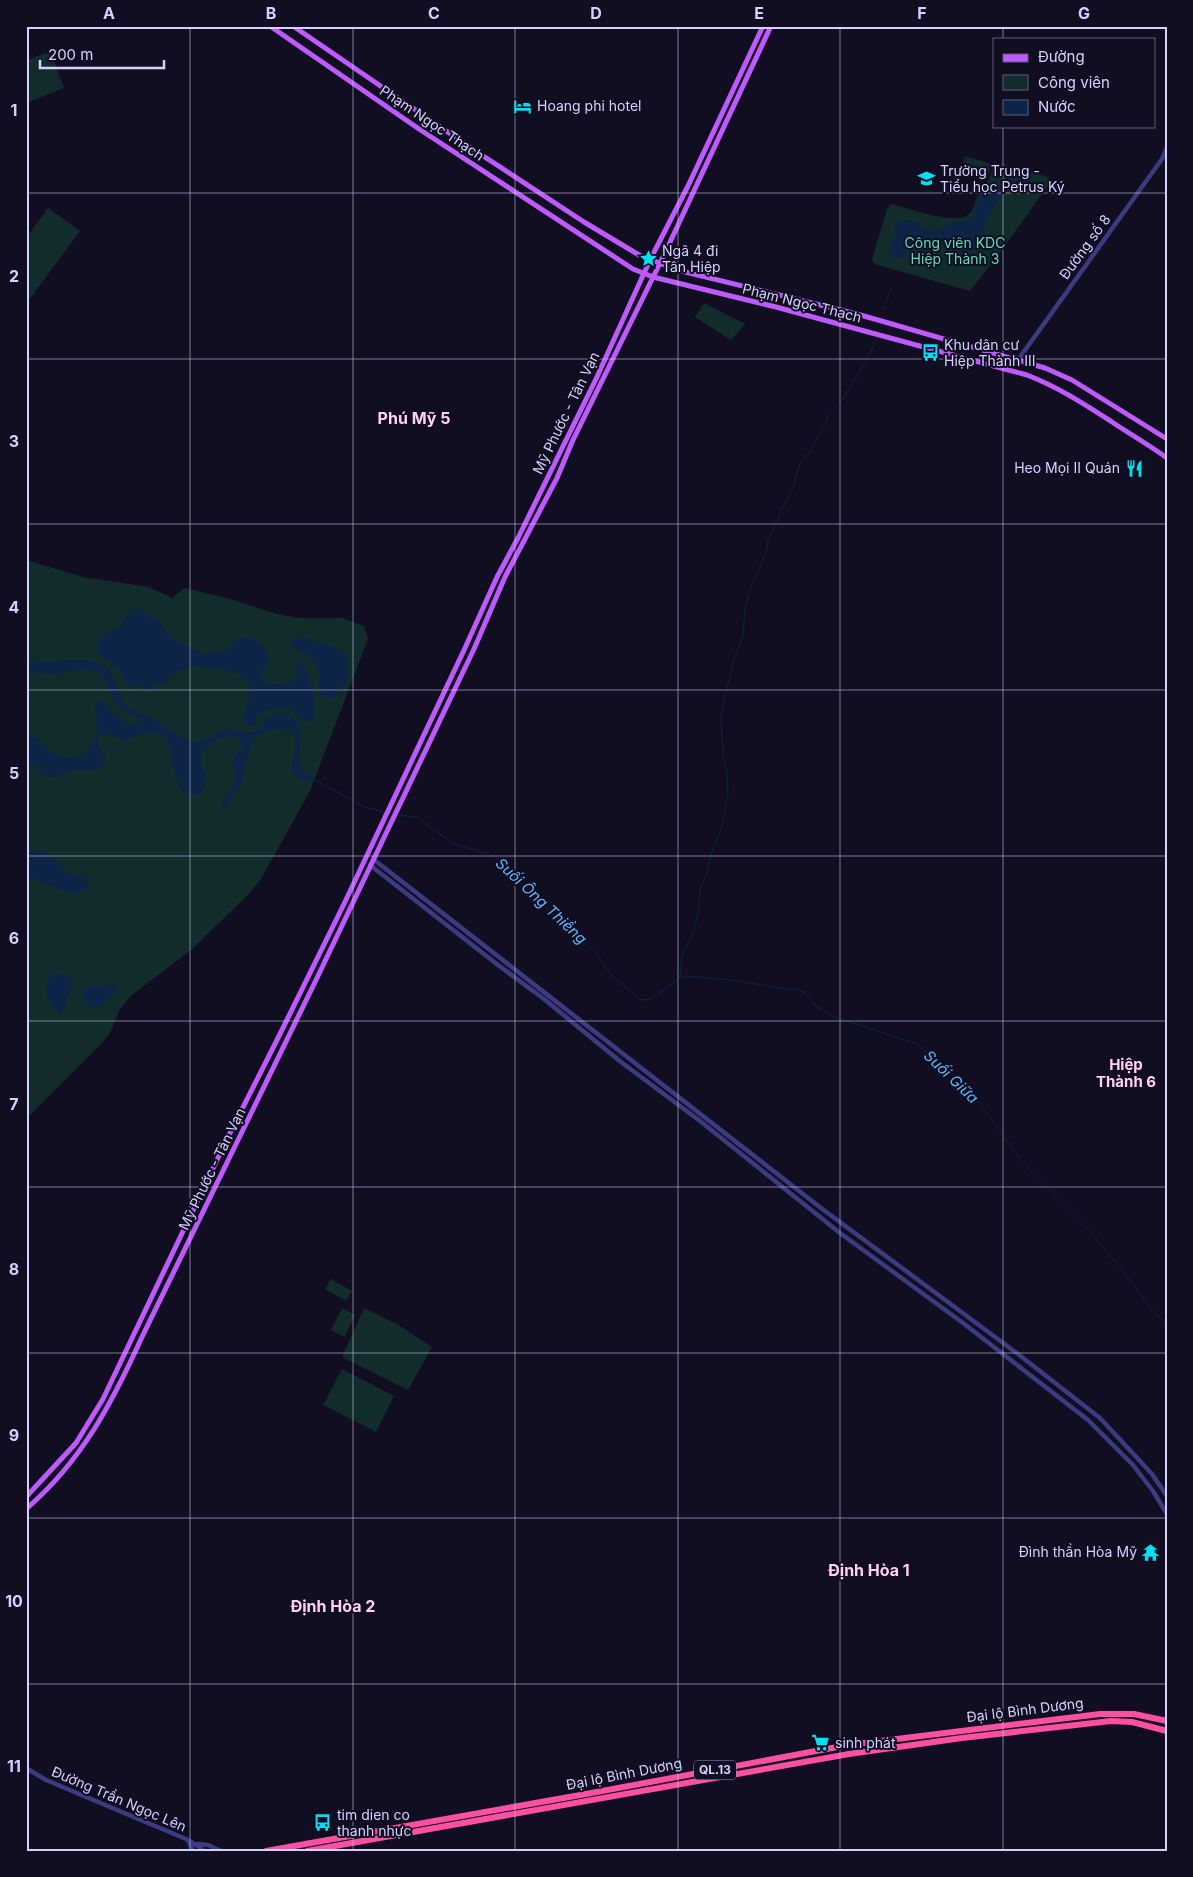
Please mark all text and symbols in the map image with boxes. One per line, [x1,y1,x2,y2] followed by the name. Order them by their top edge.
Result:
[103,3,115,23] text: A
[266,3,276,23] text: B
[428,3,440,23] text: C
[590,3,602,23] text: D
[754,3,764,23] text: E
[917,3,927,23] text: F
[1078,3,1090,23] text: G
[40,38,164,70] scale bar
[993,38,1156,128] legend
[48,45,93,64] text: 200 m
[1038,47,1085,66] text: Đường
[1038,73,1110,92] text: Công viên
[377,81,488,164] street label: Phạm Ngọc Thạch
[513,96,533,116] hotel icon: Hoang phi hotel
[537,97,641,114] place label: Hoang phi hotel
[1038,97,1076,116] text: Nước
[11,100,17,120] text: 1
[940,162,1065,195] place label: Trường Trung - Tiểu học Petrus Ký
[916,169,936,189] school or university icon: Trường Trung - Tiểu học Petrus Ký
[1055,211,1114,282] street label: Đường số 8
[905,234,1005,267] park label: Công viên KDC Hiệp Thành 3
[662,242,721,275] place label: Ngã 4 đi Tân Hiệp
[638,249,658,269] place icon: Ngã 4 đi Tân Hiệp
[9,266,19,286] text: 2
[741,279,863,326] street label: Phạm Ngọc Thạch
[944,336,1035,369] place label: Khu dân cư Hiệp Thành III
[920,343,940,363] bus stop icon: Khu dân cư Hiệp Thành III
[529,349,603,477] street label: Mỹ Phước - Tân Vạn
[378,408,450,428] district label: Phú Mỹ 5
[9,431,19,451] text: 3
[1124,458,1144,478] restaurant icon: Heo Mọi II Quán
[1014,459,1120,476] place label: Heo Mọi II Quán
[9,597,20,617] text: 4
[9,763,19,783] text: 5
[492,853,591,948] water label: Suối Ông Thiềng
[9,928,19,948] text: 6
[920,1046,983,1107] water label: Suối Giữa
[1096,1055,1156,1091] district label: Hiệp Thành 6
[9,1094,19,1114] text: 7
[175,1105,249,1233] street label: Mỹ Phước - Tân Vạn
[9,1259,19,1279] text: 8
[9,1425,19,1445] text: 9
[1141,1542,1161,1562] temple icon: Đình thần Hòa Mỹ
[1019,1543,1137,1560] place label: Đình thần Hòa Mỹ
[828,1560,910,1580] district label: Định Hòa 1
[5,1591,23,1611] text: 10
[291,1596,375,1616] district label: Định Hòa 2
[966,1694,1084,1725] street label: Đại lộ Bình Dương
[811,1733,831,1753] supermarket icon: sinh phát
[835,1734,896,1751] place label: sinh phát
[565,1754,683,1793] street label: Đại lộ Bình Dương
[7,1756,21,1776] text: 11
[694,1760,736,1780] road number: QL.13
[49,1762,189,1835] street label: Đường Trần Ngọc Lên
[337,1806,411,1839] place label: tim dien co thanh nhực
[313,1813,333,1833] bus stop icon: tim dien co thanh nhực

